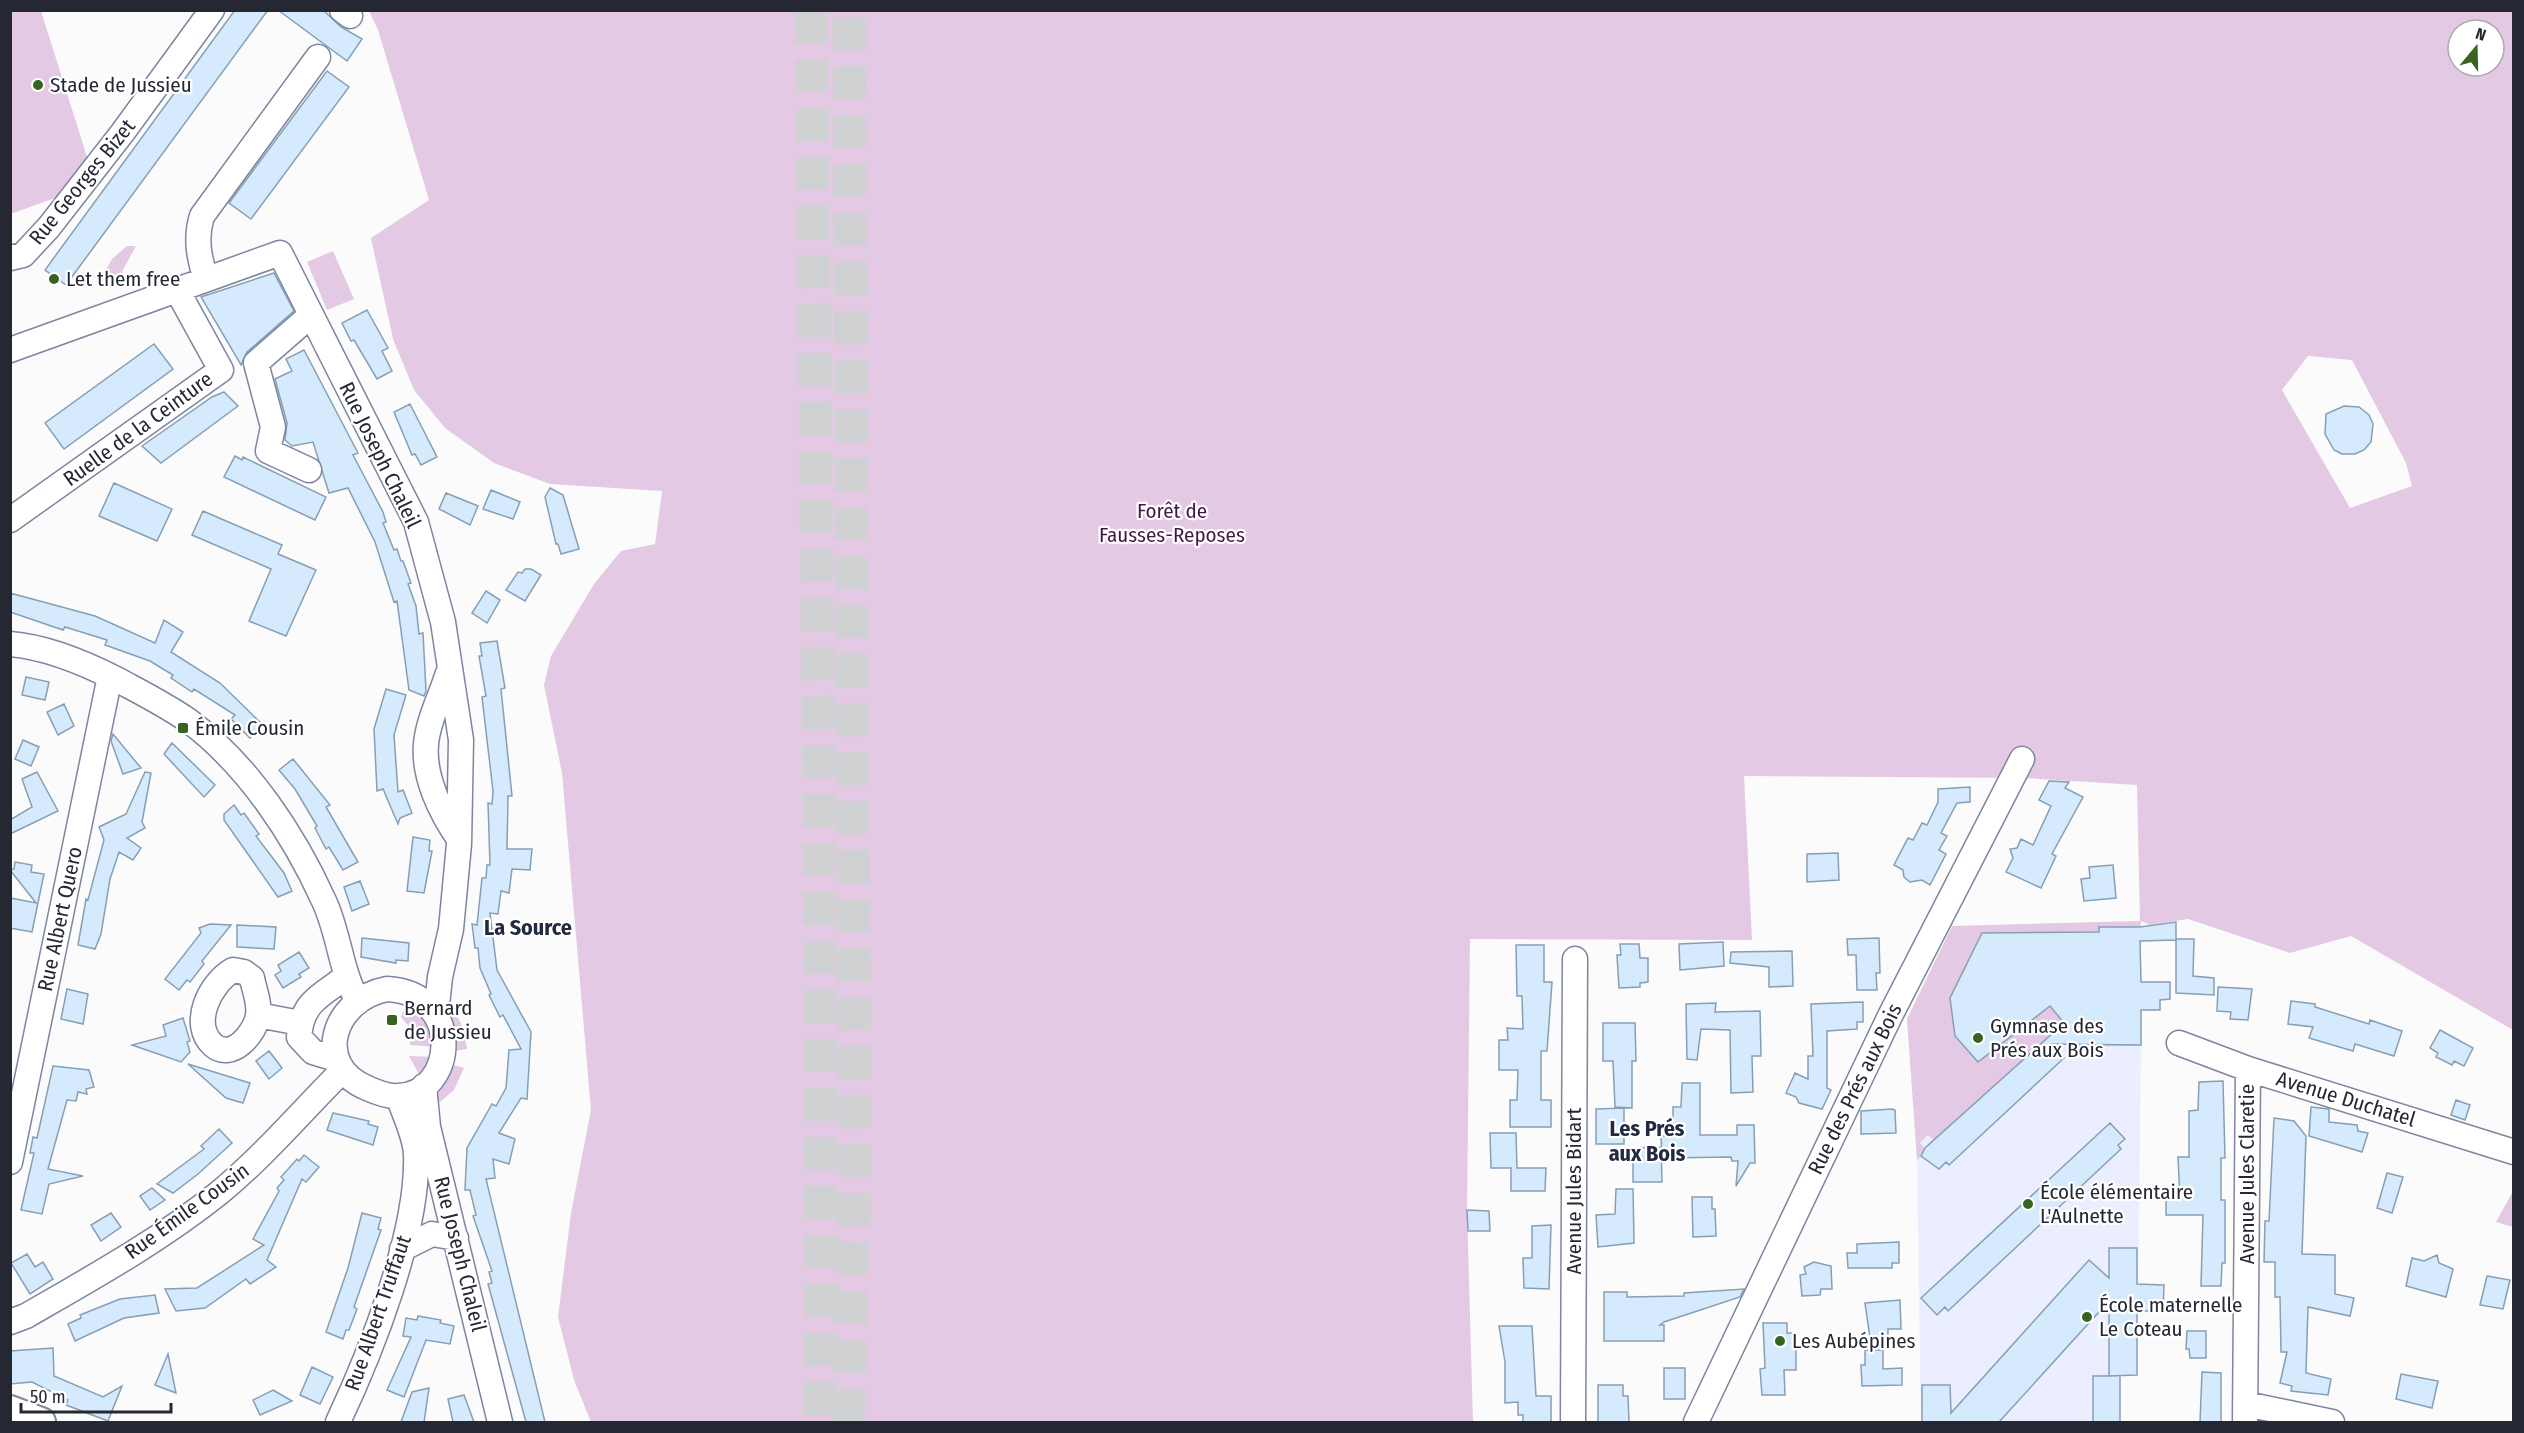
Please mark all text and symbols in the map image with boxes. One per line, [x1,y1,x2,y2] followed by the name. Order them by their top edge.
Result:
[2446,18,2506,78] north arrow
[2473,24,2488,45] text: N
[50,72,192,98] place label: Stade de Jussieu
[31,78,45,92] marker: Stade de Jussieu
[23,114,141,250] street label: Rue Georges Bizet
[66,266,180,292] place label: Let them free
[47,272,61,286] marker: Let them free
[58,366,218,492] street label: Ruelle de la Ceinture
[333,378,427,533] street label: Rue Joseph Chaleil
[1099,498,1245,548] park label: Forêt de Fausses-Reposes
[195,715,304,741] place label: Émile Cousin
[176,721,190,735] marker: Émile Cousin
[32,844,88,994] street label: Rue Albert Quero
[484,914,572,941] district label: La Source
[404,995,492,1045] place label: Bernard de Jussieu
[1802,999,1908,1179] street label: Rue des Prés aux Bois
[385,1013,399,1027] marker: Bernard de Jussieu
[1990,1013,2104,1063] place label: Gymnase des Prés aux Bois
[1971,1031,1985,1045] marker: Gymnase des Prés aux Bois
[2273,1066,2419,1133] street label: Avenue Duchatel
[2234,1084,2260,1264] street label: Avenue Jules Claretie
[1561,1107,1587,1275] street label: Avenue Jules Bidart
[1609,1115,1686,1167] district label: Les Prés aux Bois
[120,1157,254,1265] street label: Rue Émile Cousin
[428,1174,492,1335] street label: Rue Joseph Chaleil
[2040,1179,2193,1229] place label: École élémentaire L'Aulnette
[2021,1197,2035,1211] marker: École élémentaire L'Aulnette
[339,1232,417,1394] street label: Rue Albert Truffaut
[2099,1292,2242,1342] place label: École maternelle Le Coteau
[2080,1310,2094,1324] marker: École maternelle Le Coteau
[1792,1328,1916,1354] place label: Les Aubépines
[1773,1334,1787,1348] marker: Les Aubépines
[21,1376,171,1414] scale bar
[30,1386,66,1408] text: 50 m

